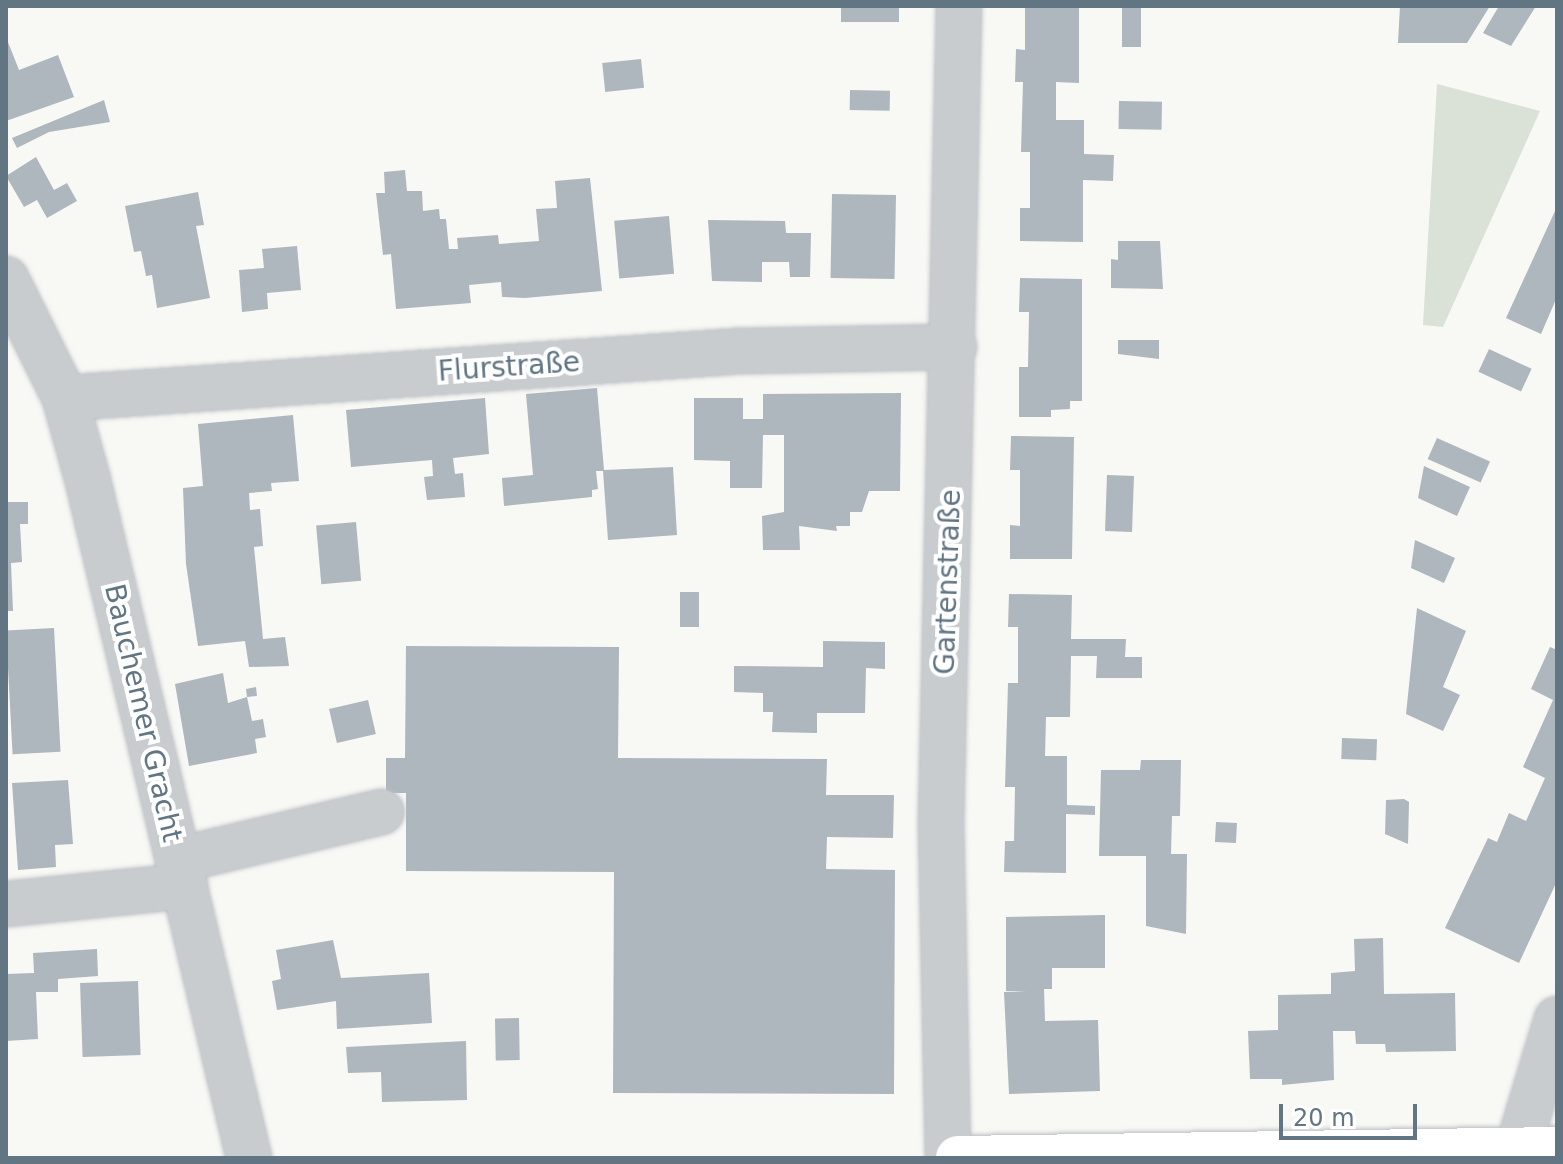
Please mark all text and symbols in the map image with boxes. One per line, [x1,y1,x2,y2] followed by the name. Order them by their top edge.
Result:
[437,345,581,389] street label: Flurstraße
[928,489,968,675] street label: Gartenstraße
[97,581,189,845] street label: Bauchemer Gracht
[1283,1088,1421,1138] scale bar
[1293,1104,1355,1132] text: 20 m

